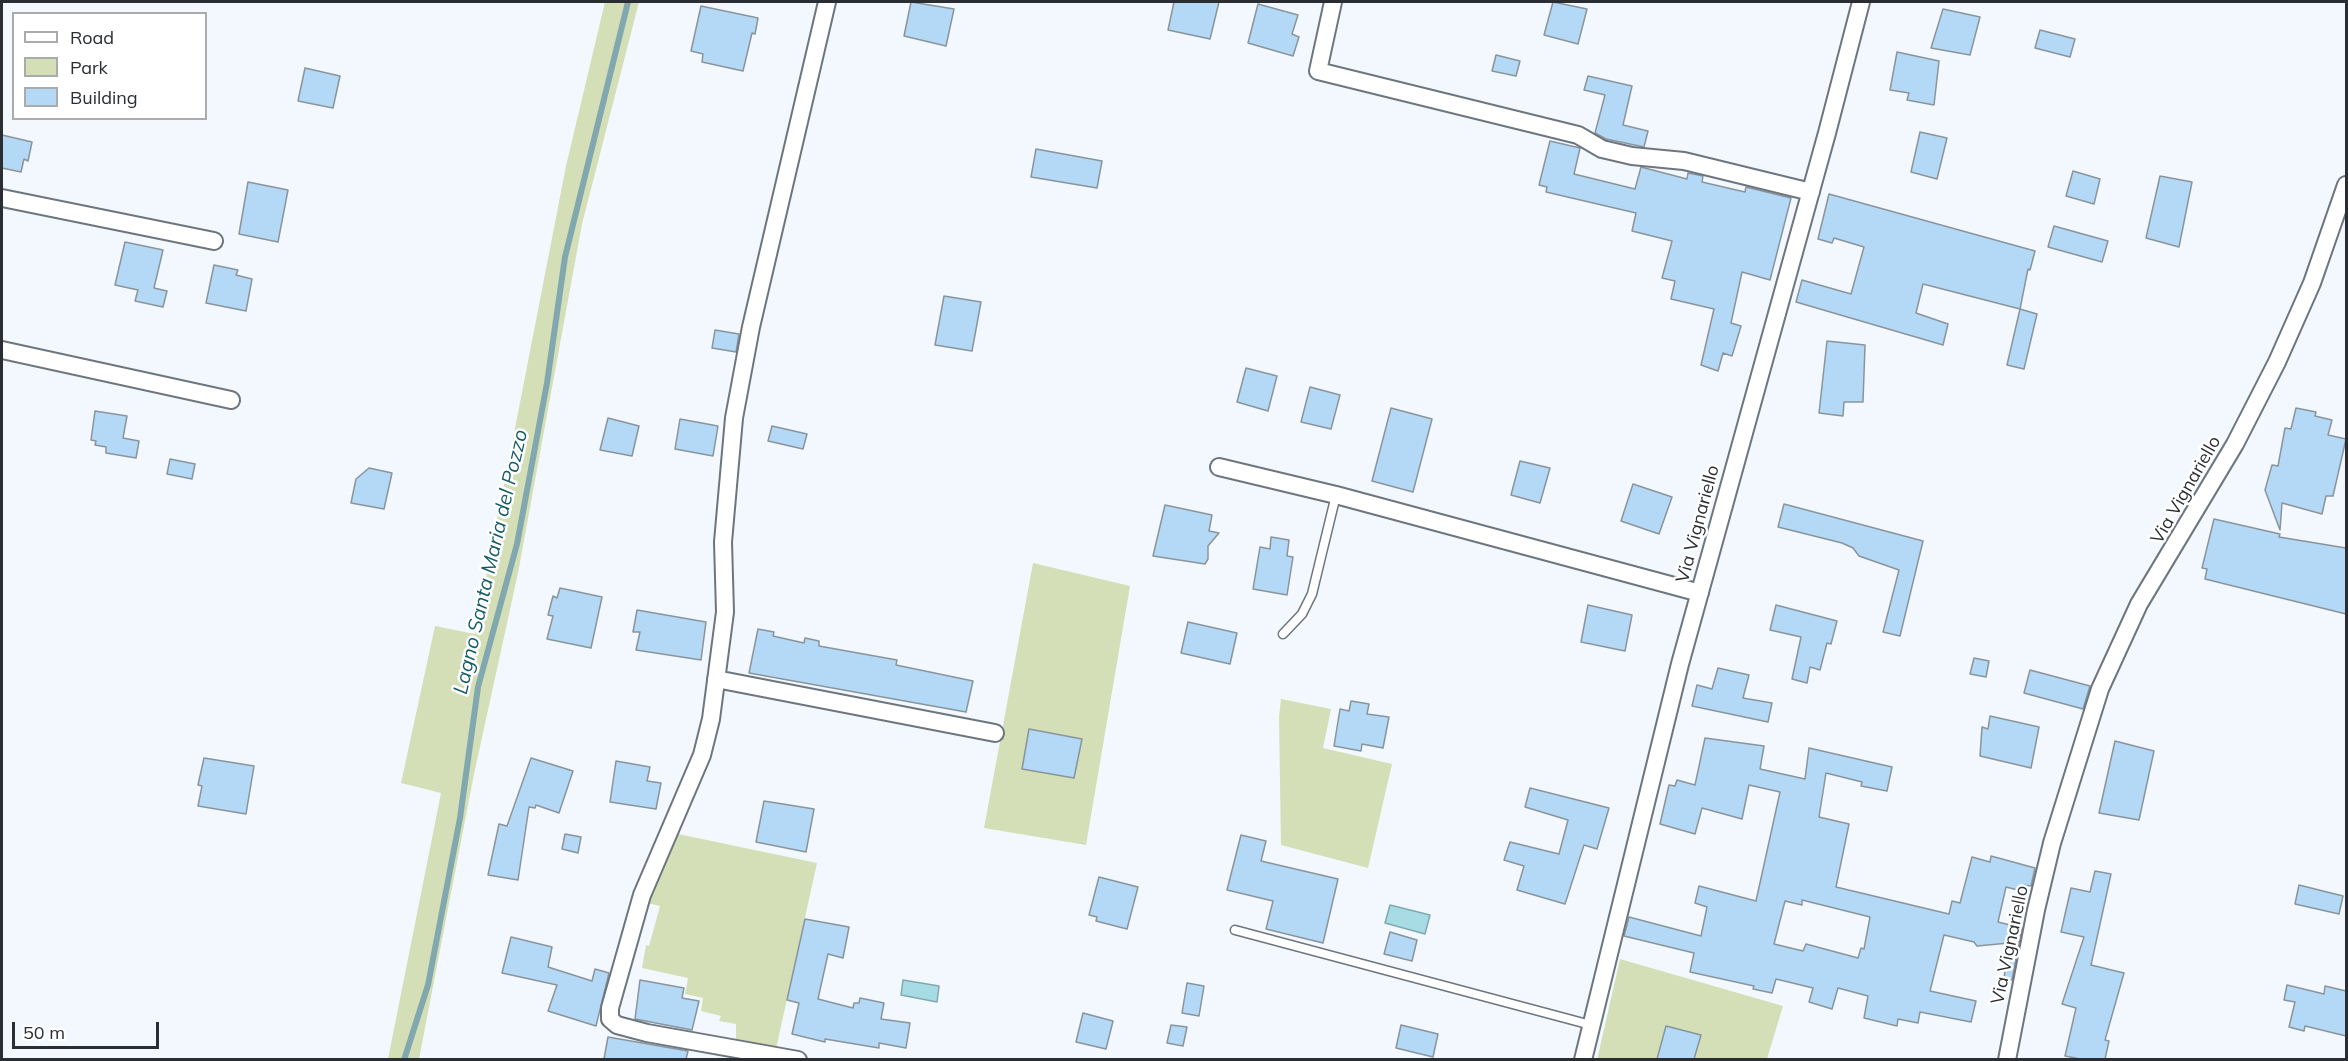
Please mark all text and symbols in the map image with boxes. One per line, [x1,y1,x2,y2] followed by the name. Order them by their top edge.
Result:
[12,12,207,120] legend
[70,26,114,49] text: Road
[70,56,108,79] text: Park
[70,86,138,109] text: Building
[449,427,533,697] water label: Lagno Santa Maria del Pozzo
[2146,432,2226,548] street label: Via Vignariello
[1672,463,1724,585] street label: Via Vignariello
[1987,884,2033,1006] street label: Via Vignariello
[15,1010,162,1048] scale bar
[23,1021,65,1044] text: 50 m

